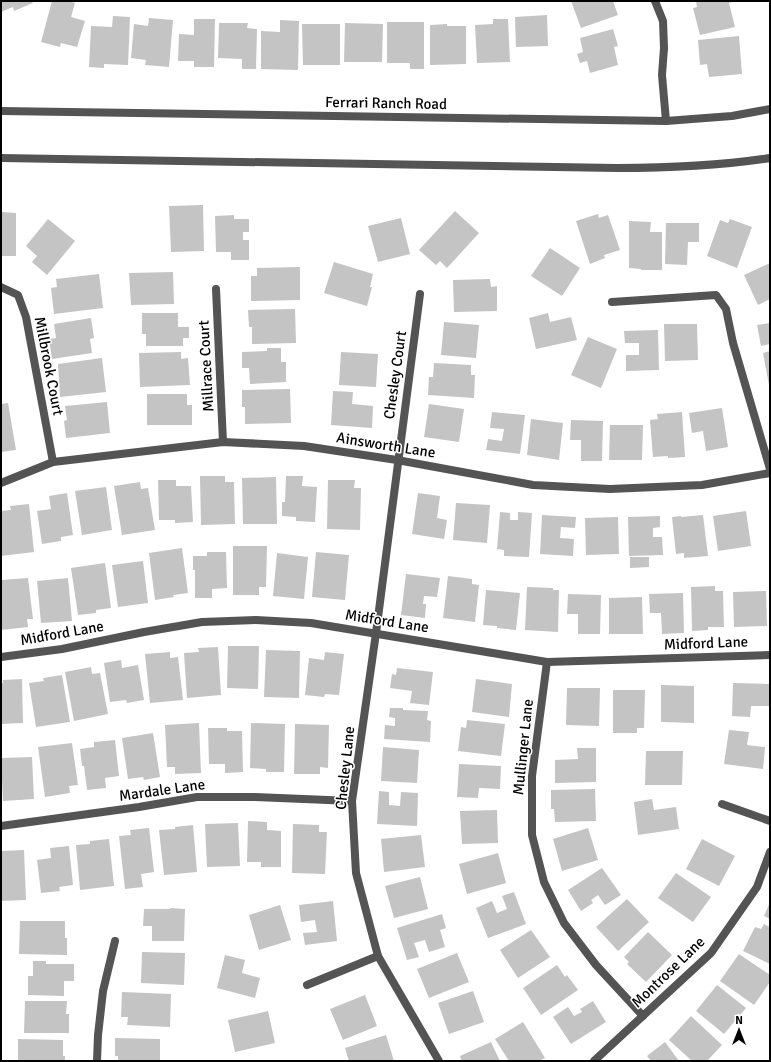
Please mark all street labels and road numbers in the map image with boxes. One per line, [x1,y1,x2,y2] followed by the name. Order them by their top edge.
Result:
[325,93,447,113] street label: Ferrari Ranch Road
[31,315,67,417] street label: Millbrook Court
[195,320,217,412] street label: Millrace Court
[380,330,410,420] street label: Chesley Court
[335,428,437,462] street label: Ainsworth Lane
[344,606,430,636] street label: Midford Lane
[19,617,105,649] street label: Midford Lane
[664,633,748,653] street label: Midford Lane
[509,698,537,796] street label: Mullinger Lane
[332,725,358,811] street label: Chesley Lane
[118,775,206,805] street label: Mardale Lane
[628,933,708,1011] street label: Montrose Lane

